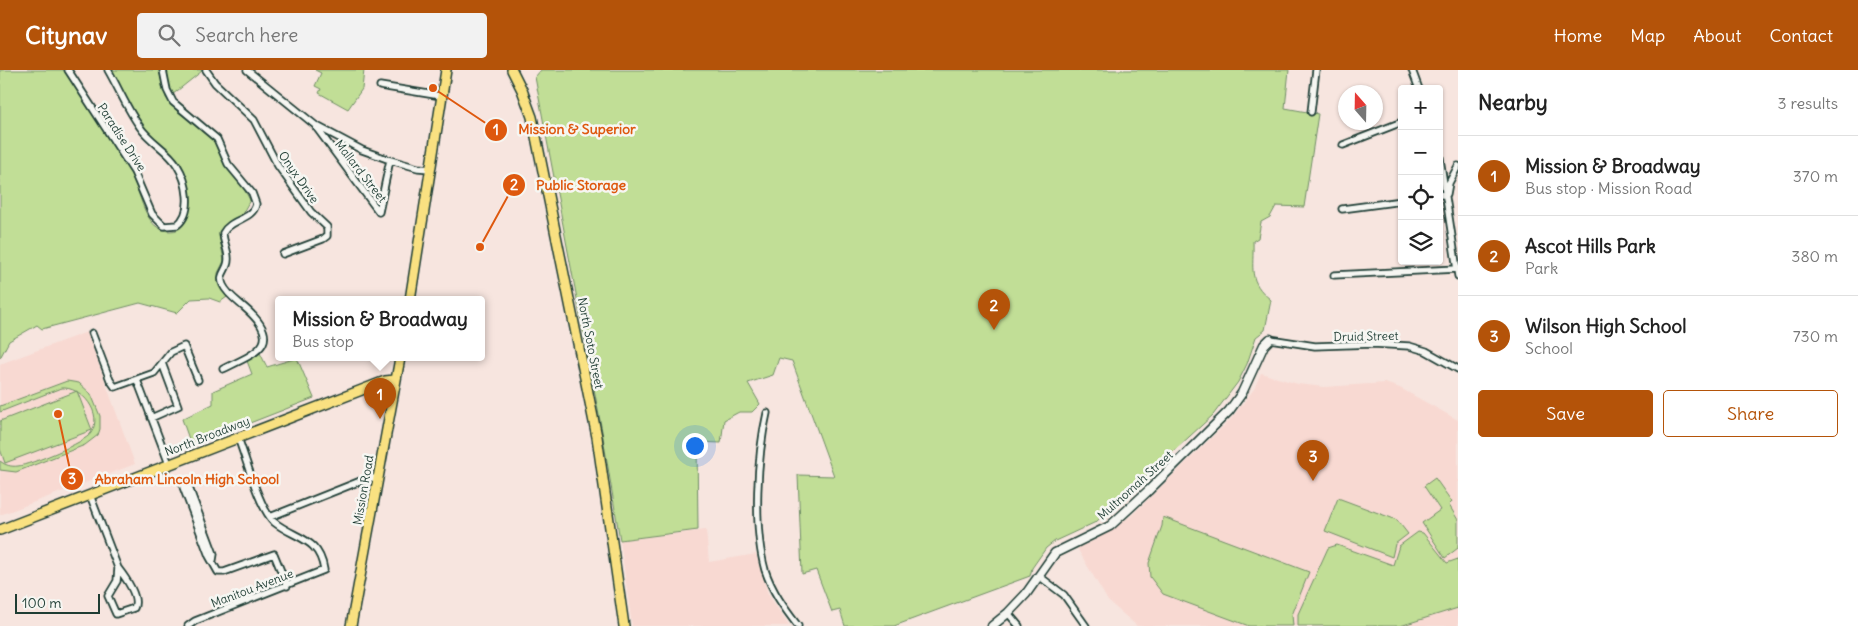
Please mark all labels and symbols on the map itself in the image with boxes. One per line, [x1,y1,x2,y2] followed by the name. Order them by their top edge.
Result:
[1338,85,1383,130] north arrow
[94,100,150,174] street label: Paradise Drive
[483,115,646,144] callout: Mission & Superior
[493,120,499,139] text: 1
[518,120,636,138] text: Mission & Superior
[332,137,390,205] street label: Mallard Street
[276,148,322,206] street label: Onyx Drive
[501,170,636,199] callout: Public Storage
[510,175,518,194] text: 2
[536,176,626,194] text: Public Storage
[978,289,1010,330] pin: 2
[575,296,607,390] street label: North Soto Street
[1333,328,1399,344] street label: Druid Street
[364,378,396,419] pin: 1
[162,413,252,459] street label: North Broadway
[682,433,708,459] your location
[1297,440,1329,481] pin: 3
[1094,447,1176,523] street label: Multnomah Street
[349,454,377,526] street label: Mission Road
[60,464,289,493] callout: Abraham Lincoln High School
[68,469,76,488] text: 3
[95,470,279,488] text: Abraham Lincoln High School
[209,565,295,611] street label: Manitou Avenue
[15,591,100,614] scale bar

